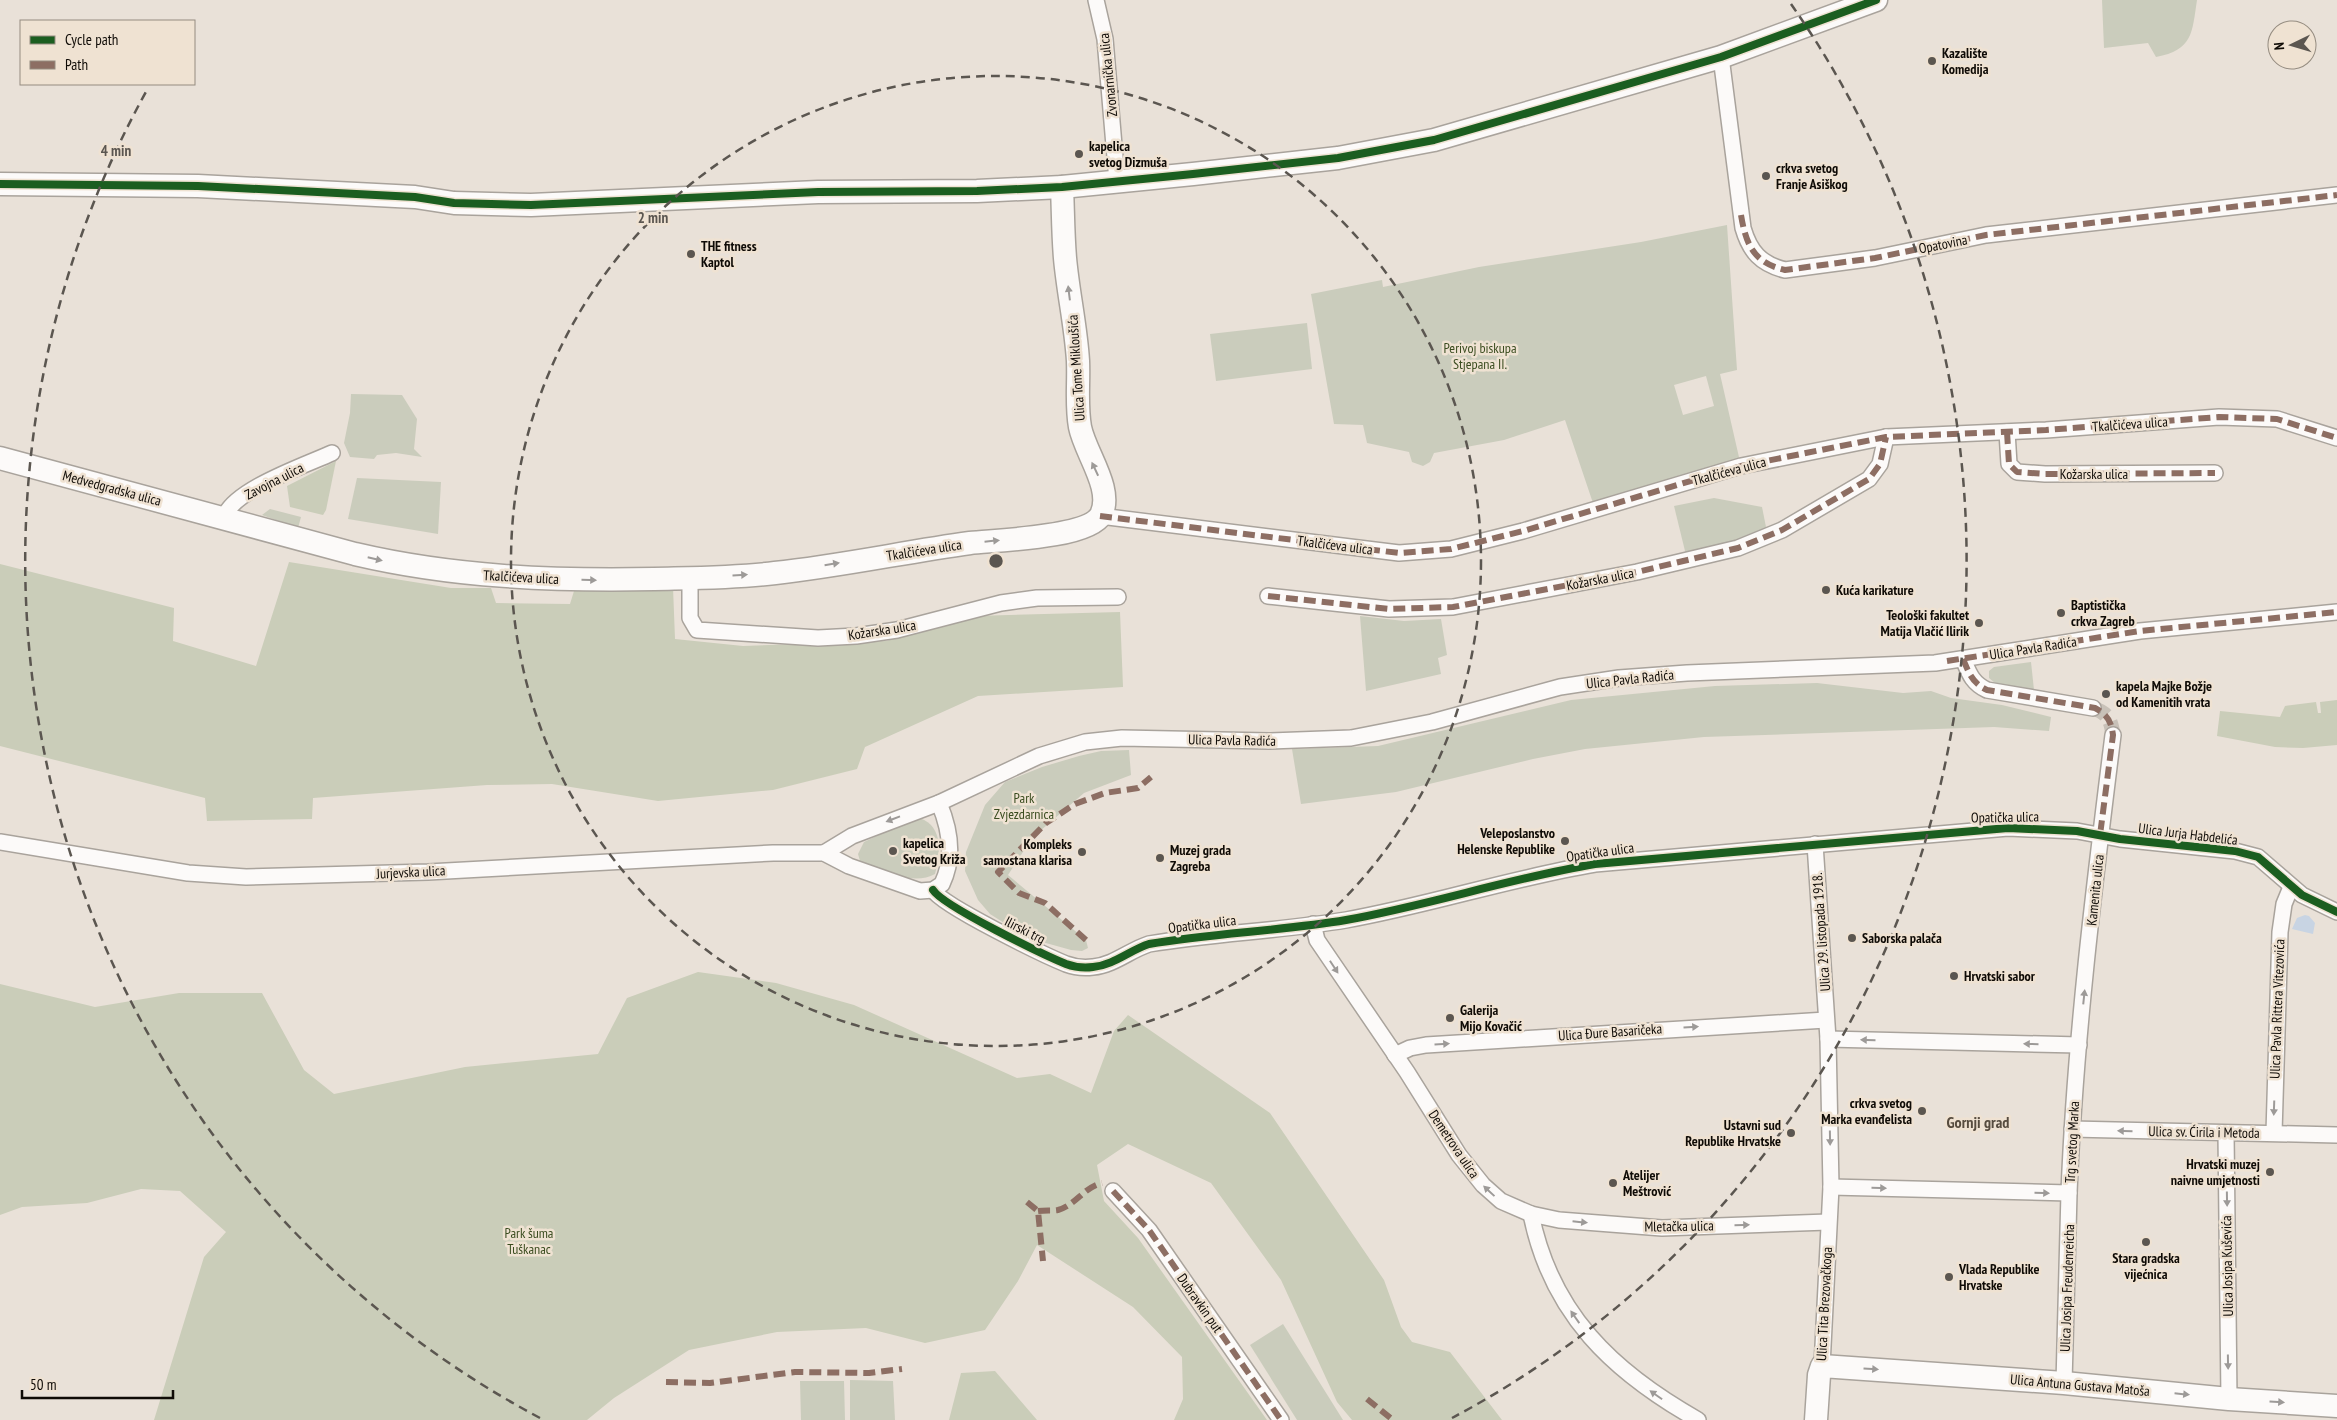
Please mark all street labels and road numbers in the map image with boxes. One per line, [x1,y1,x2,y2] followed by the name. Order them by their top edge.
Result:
[1095,32,1121,118] street label: Zvonarnička ulica
[1917,230,1969,258] street label: Opatovina
[1063,314,1089,422] street label: Ulica Tome Mikloušića
[2092,412,2168,436] street label: Tkalčićeva ulica
[1690,452,1768,490] street label: Tkalčićeva ulica
[242,459,306,503] street label: Zavojna ulica
[2060,465,2128,483] street label: Kožarska ulica
[61,466,163,510] street label: Medvedgradska ulica
[1296,531,1374,559] street label: Tkalčićeva ulica
[885,535,963,565] street label: Tkalčićeva ulica
[1565,564,1635,594] street label: Kožarska ulica
[483,566,559,588] street label: Tkalčićeva ulica
[847,616,917,644] street label: Kožarska ulica
[1988,632,2078,664] street label: Ulica Pavla Radića
[1585,665,1675,693] street label: Ulica Pavla Radića
[1188,730,1276,750] street label: Ulica Pavla Radića
[1971,807,2039,827] street label: Opatička ulica
[2137,819,2239,849] street label: Ulica Jurja Habdelića
[1565,838,1635,866] street label: Opatička ulica
[2082,853,2108,927] street label: Kamenita ulica
[375,861,446,883] street label: Jurjevska ulica
[1808,872,1834,992] street label: Ulica 29. listopada 1918.
[1167,911,1237,937] street label: Opatička ulica
[1002,912,1048,948] street label: Ilirski trg
[2266,939,2288,1079] street label: Ulica Pavla Rittera Vitezovića
[1557,1019,1663,1045] street label: Ulica Đure Basaričeka
[2061,1101,2083,1183] street label: Trg svetog Marka
[1425,1106,1483,1182] street label: Demetrova ulica
[2148,1122,2260,1142] street label: Ulica sv. Ćirila i Metoda
[2217,1215,2237,1317] street label: Ulica Josipa Kuševića
[1644,1216,1714,1236] street label: Mletačka ulica
[2056,1224,2078,1352] street label: Ulica Josipa Freudenreicha
[1812,1246,1836,1362] street label: Ulica Tita Brezovačkoga
[1173,1270,1227,1336] street label: Dubravkin put
[2009,1370,2151,1400] street label: Ulica Antuna Gustava Matoša

